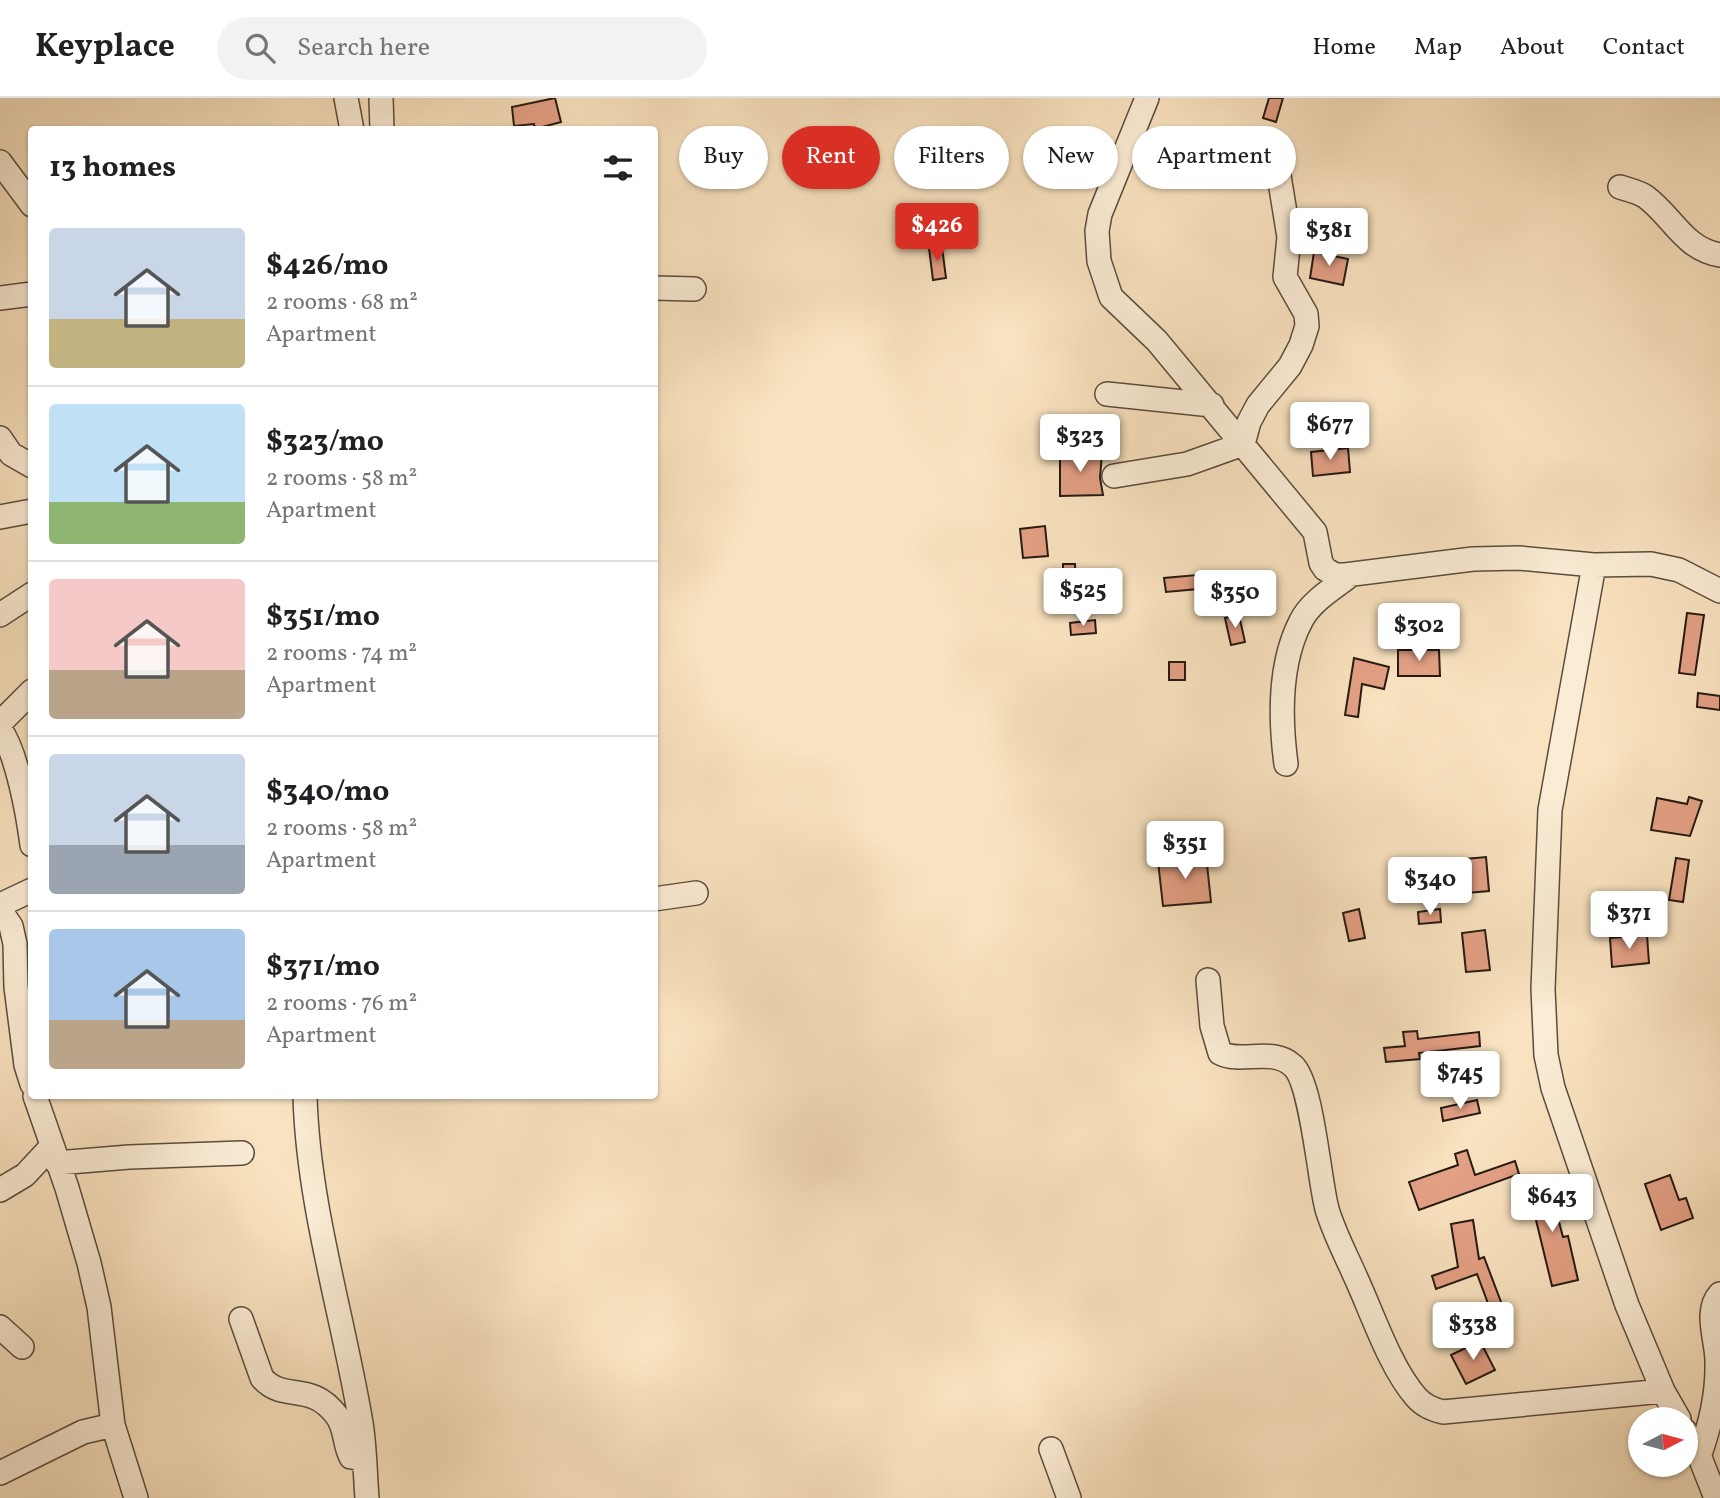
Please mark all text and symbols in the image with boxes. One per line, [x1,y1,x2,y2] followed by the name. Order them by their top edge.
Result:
[217,17,707,80] search box
[35,25,175,71] text: Keyplace
[241,29,279,67] icon: search
[297,30,430,66] text: Search here
[1312,31,1376,65] text: Home
[1414,31,1462,65] text: Map
[1500,31,1565,65] text: About
[1603,31,1685,65] text: Contact
[679,126,768,189] chip: Buy
[782,126,880,189] chip: Rent
[894,126,1009,189] chip: Filters
[1023,126,1118,189] chip: New
[1132,126,1296,189] chip: Apartment
[49,147,176,189] text: 13 homes
[599,149,637,187] icon: filters
[896,204,978,263] pin: $426
[1288,208,1370,268] pin: $381
[911,210,963,242] text: $426
[1306,215,1352,247] text: $381
[266,245,388,287] text: $426/mo
[105,256,189,340] icon: home
[266,287,418,319] text: 2 rooms · 68 m²
[266,319,377,351] text: Apartment
[1289,402,1371,462] pin: $677
[1306,409,1354,441] text: $677
[1039,414,1121,474] pin: $323
[266,421,384,463] text: $323/mo
[1056,421,1104,453] text: $323
[105,432,189,516] icon: home
[266,463,417,495] text: 2 rooms · 58 m²
[266,495,377,527] text: Apartment
[1042,568,1124,628] pin: $525
[1194,570,1276,630] pin: $350
[1060,575,1106,607] text: $525
[1210,577,1260,609] text: $350
[266,596,380,638] text: $351/mo
[1378,603,1460,663] pin: $302
[105,607,189,691] icon: home
[1394,610,1444,642] text: $302
[266,638,417,670] text: 2 rooms · 74 m²
[266,670,377,702] text: Apartment
[266,771,390,813] text: $340/mo
[105,782,189,866] icon: home
[266,813,417,845] text: 2 rooms · 58 m²
[1144,822,1226,881] pin: $351
[1163,828,1207,860] text: $351
[266,845,377,877] text: Apartment
[1389,858,1471,917] pin: $340
[1404,864,1456,896] text: $340
[1588,892,1670,951] pin: $371
[1607,898,1651,930] text: $371
[266,946,380,988] text: $371/mo
[105,957,189,1041] icon: home
[266,988,417,1020] text: 2 rooms · 76 m²
[266,1020,377,1052] text: Apartment
[1419,1052,1501,1111] pin: $745
[1437,1058,1483,1090] text: $745
[1511,1174,1593,1234] pin: $643
[1527,1181,1577,1213] text: $643
[1432,1302,1514,1362] pin: $338
[1449,1309,1497,1341] text: $338
[1628,1407,1698,1477] north arrow
[1628,1407,1698,1477] map controls

